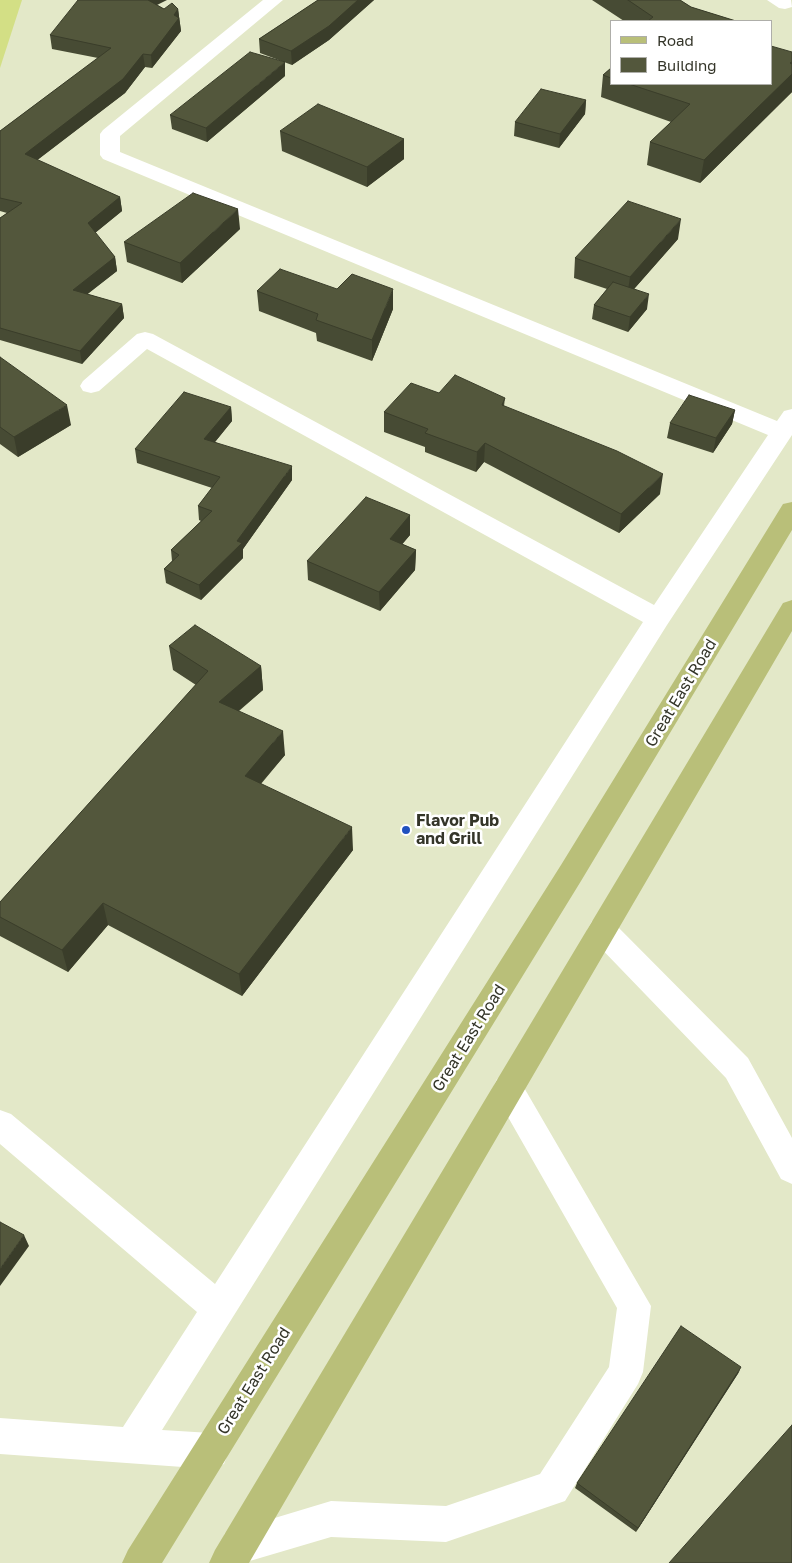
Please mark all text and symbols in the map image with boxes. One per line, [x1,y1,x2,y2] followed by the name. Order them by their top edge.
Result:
[610,20,772,85] legend
[657,31,694,49] text: Road
[657,56,717,74] text: Building
[641,635,721,751] street label: Great East Road
[416,811,499,849] place label: Flavor Pub and Grill
[400,824,412,836] marker: Flavor Pub and Grill
[428,981,510,1095] street label: Great East Road
[213,1324,295,1438] street label: Great East Road

